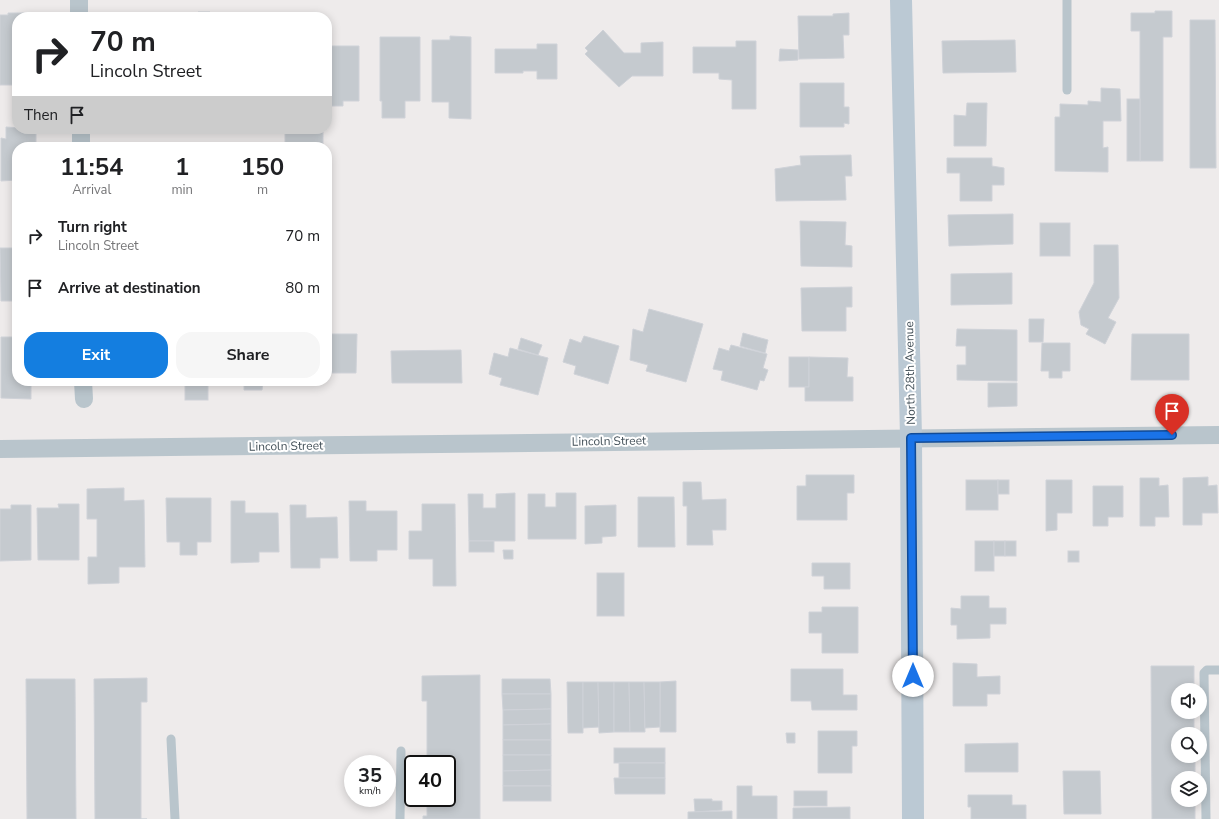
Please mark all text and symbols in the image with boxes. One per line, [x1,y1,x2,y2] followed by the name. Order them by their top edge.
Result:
[90,23,156,61] text: 70 m
[24,28,76,80] icon: right
[90,59,202,83] text: Lincoln Street
[66,104,88,126] icon: arrive
[24,105,58,125] text: Then
[60,151,123,183] text: 11:54
[175,151,189,183] text: 1
[241,151,284,183] text: 150
[72,181,111,199] text: Arrival
[171,181,193,199] text: min
[257,181,268,199] text: m
[58,217,127,237] text: Turn right
[24,225,46,247] icon: right
[285,226,320,246] text: 70 m
[58,237,139,255] text: Lincoln Street
[24,277,46,299] icon: arrive
[58,278,201,298] text: Arrive at destination
[285,278,320,298] text: 80 m
[901,321,919,425] street label: North 28th Avenue
[24,332,168,378] button: Exit
[176,332,320,378] button: Share
[1155,394,1189,435] pin
[1161,400,1183,422] icon: arrive
[572,432,647,450] street label: Lincoln Street
[249,437,324,455] street label: Lincoln Street
[892,655,934,697] position arrow
[1171,683,1207,807] map controls
[1171,683,1207,719] button: sound
[1171,727,1207,763] button: search
[404,755,456,807] speed limit sign: 40
[358,762,382,789] text: 35
[1171,771,1207,807] button: layers
[359,784,381,798] text: km/h

